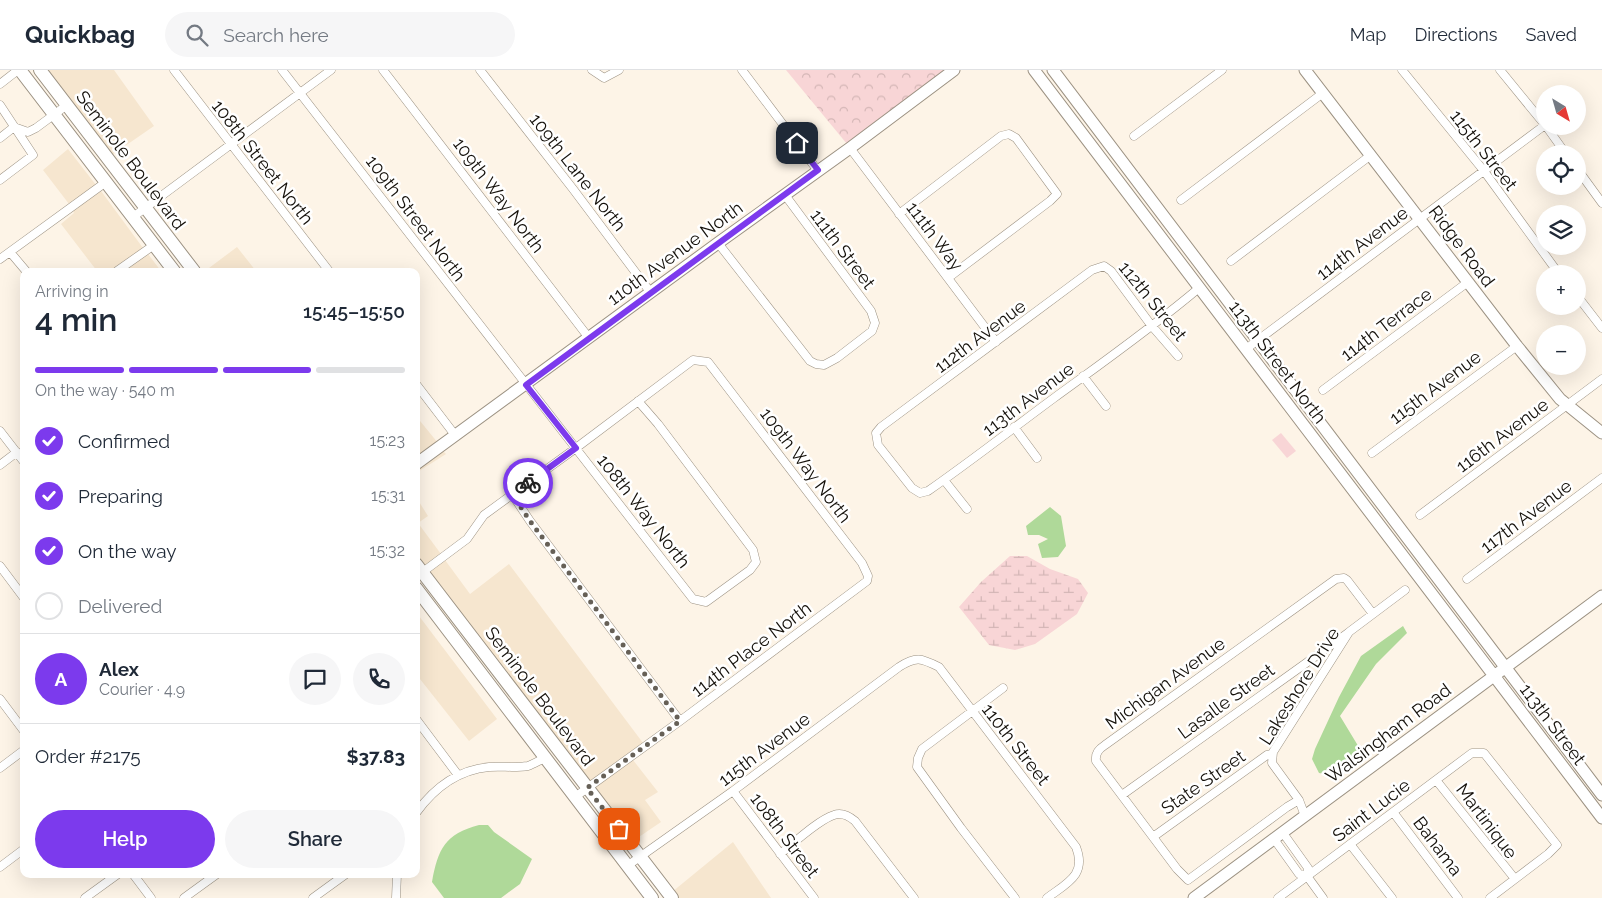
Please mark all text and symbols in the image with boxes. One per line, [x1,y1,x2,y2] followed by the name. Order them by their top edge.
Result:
[165,12,515,57] search box
[25,20,135,49] text: Quickbag
[183,21,211,49] icon: search
[223,24,329,46] text: Search here
[1350,24,1386,45] text: Map
[1414,24,1498,45] text: Directions
[1526,24,1577,45] text: Saved
[1536,85,1586,135] north arrow
[1536,85,1586,375] map controls
[72,86,190,234] street label: Seminole Boulevard
[208,96,318,228] street label: 108th Street North
[1446,106,1522,194] street label: 115th Street
[526,109,630,235] street label: 109th Lane North
[776,122,818,164] pin
[783,129,811,157] icon: home
[449,133,549,257] street label: 109th Way North
[1536,145,1586,195] button: locate
[362,151,470,285] street label: 109th Street North
[603,197,747,309] street label: 110th Avenue North
[902,197,968,275] street label: 111th Way
[1425,201,1499,291] street label: Ridge Road
[1312,202,1412,284] street label: 114th Avenue
[806,205,880,293] street label: 111th Street
[1536,205,1586,255] button: layers
[1115,257,1191,345] street label: 112th Street
[1536,265,1586,315] button: +
[35,282,109,301] text: Arriving in
[1337,283,1436,365] street label: 114th Terrace
[930,295,1030,377] street label: 112th Avenue
[1225,297,1331,427] street label: 113th Street North
[303,300,405,322] text: 15:45–15:50
[35,301,117,338] text: 4 min
[1536,325,1586,375] button: −
[1385,346,1485,428] street label: 115th Avenue
[978,358,1078,440] street label: 113th Avenue
[35,381,175,400] text: On the way · 540 m
[1452,393,1553,476] street label: 116th Avenue
[756,403,856,527] street label: 109th Way North
[35,427,63,455] icon: check
[78,430,170,452] text: Confirmed
[370,431,405,450] text: 15:23
[593,450,695,572] street label: 108th Way North
[503,458,553,508] courier
[514,469,542,497] icon: bike
[1476,475,1576,557] street label: 117th Avenue
[35,482,63,510] icon: check
[78,485,163,507] text: Preparing
[371,486,405,505] text: 15:31
[35,537,63,565] icon: check
[78,540,177,562] text: On the way
[370,541,405,560] text: 15:32
[78,595,162,617] text: Delivered
[687,597,815,701] street label: 114th Place North
[481,622,599,770] street label: Seminole Boulevard
[1255,623,1344,748] street label: Lakeshore Drive
[1101,632,1229,733] street label: Michigan Avenue
[289,653,341,705] button: chat
[353,653,405,705] button: phone
[99,658,139,680] text: Alex
[1174,659,1278,743] street label: Lasalle Street
[55,668,67,690] text: A
[1321,679,1455,787] street label: Walsingham Road
[1516,679,1590,769] street label: 113th Street
[99,680,185,699] text: Courier · 4.9
[978,699,1054,789] street label: 110th Street
[714,708,814,790] street label: 115th Avenue
[35,745,141,767] text: Order #2175
[346,745,405,767] text: $37.83
[1157,745,1249,819] street label: State Street
[1328,774,1414,846] street label: Saint Lucie
[1452,779,1522,863] street label: Martinique
[746,789,824,881] street label: 108th Street
[598,808,640,850] pin
[35,810,215,868] button: Help
[225,810,405,868] button: Share
[1409,812,1467,880] street label: Bahama
[605,815,633,843] icon: bag

